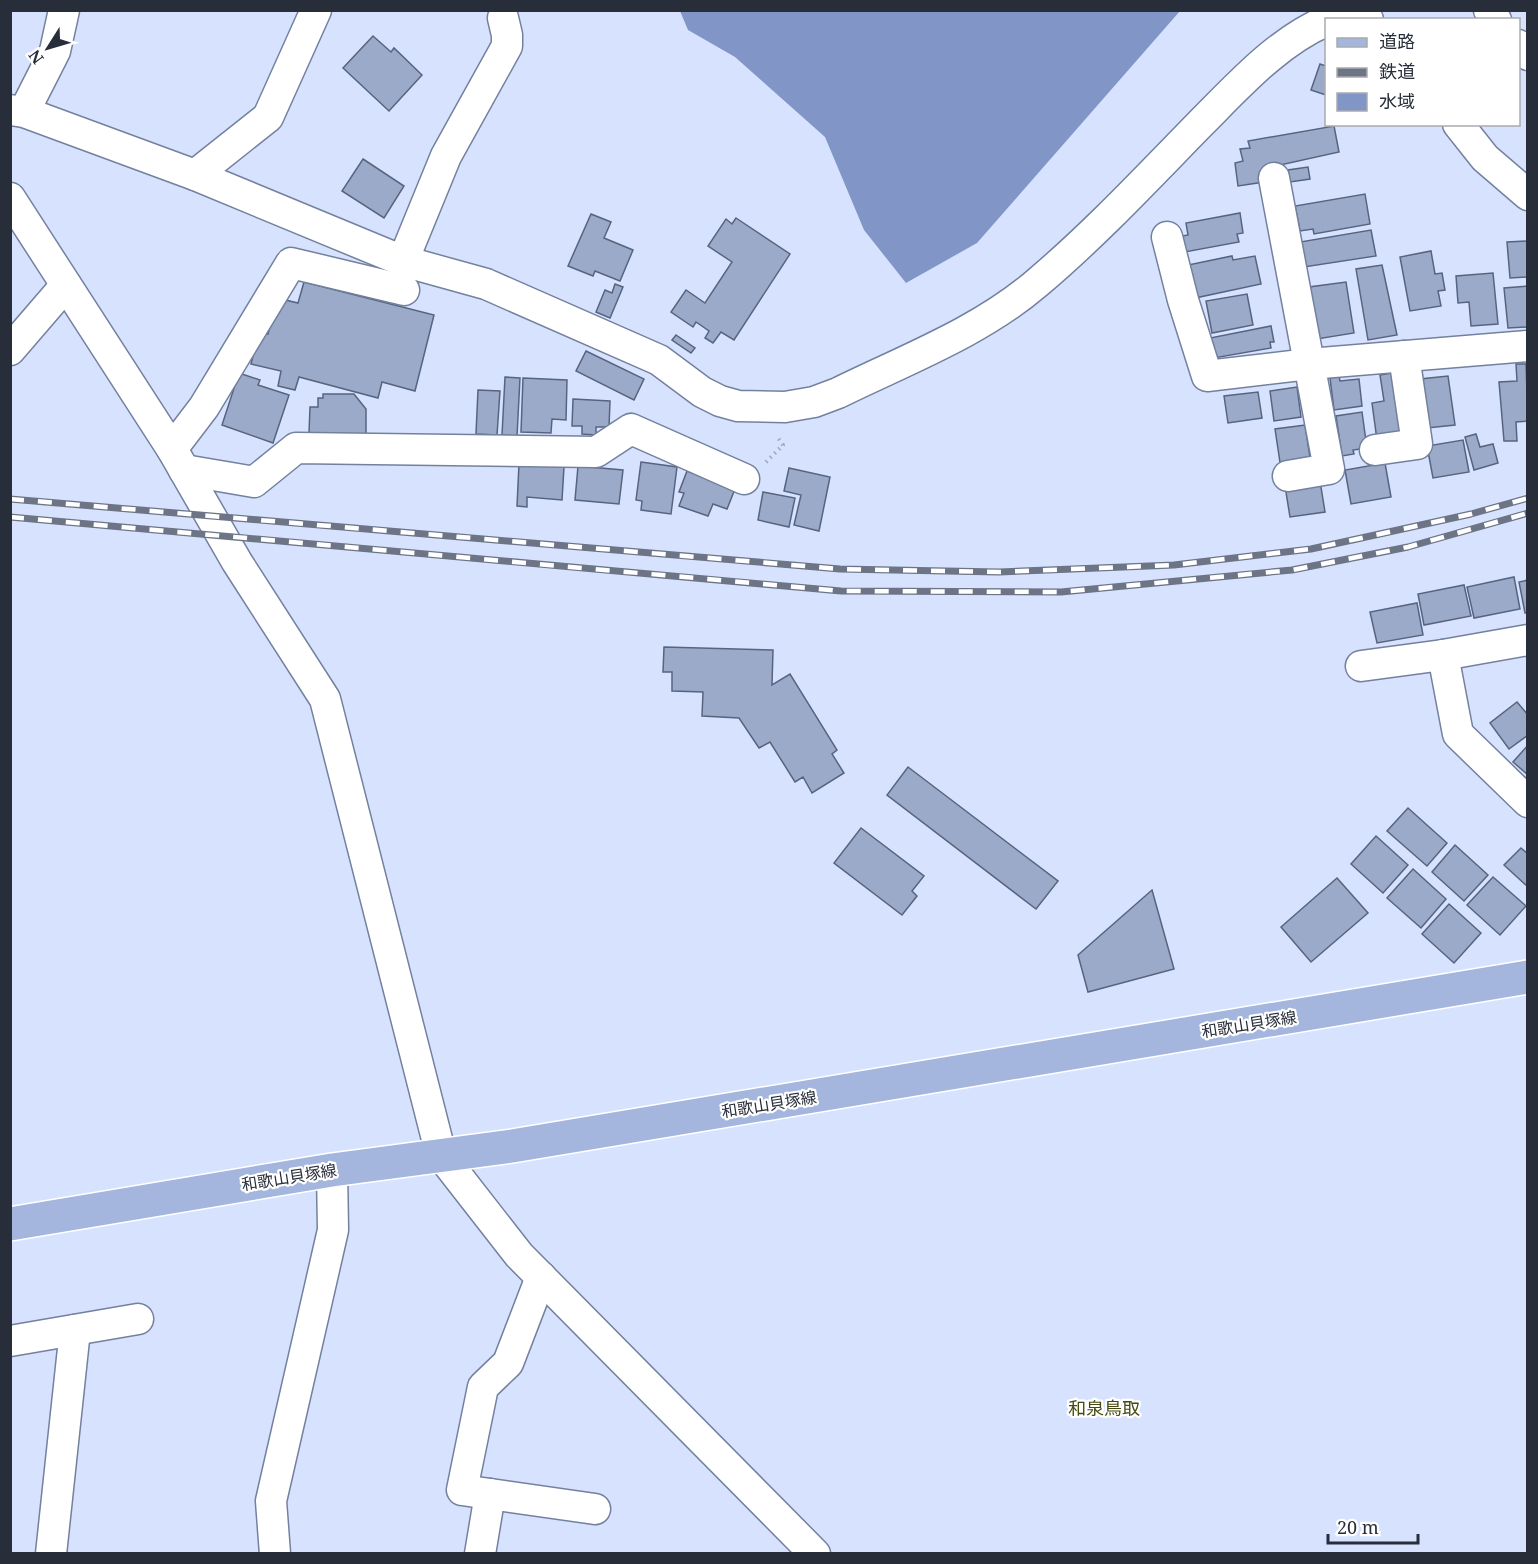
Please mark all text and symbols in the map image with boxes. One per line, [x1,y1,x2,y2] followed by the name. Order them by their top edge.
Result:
[18,18,78,78] north arrow
[1325,18,1520,126] legend
[1379,29,1415,53] text: 道路
[23,45,49,69] text: N
[1379,59,1415,83] text: 鉄道
[1379,89,1415,113] text: 水域
[1200,1006,1298,1042] street label: 和歌山貝塚線
[720,1086,818,1122] street label: 和歌山貝塚線
[240,1159,338,1195] street label: 和歌山貝塚線
[1068,1396,1140,1420] district label: 和泉鳥取
[1328,1507,1418,1545] scale bar
[1337,1515,1379,1539] text: 20 m

